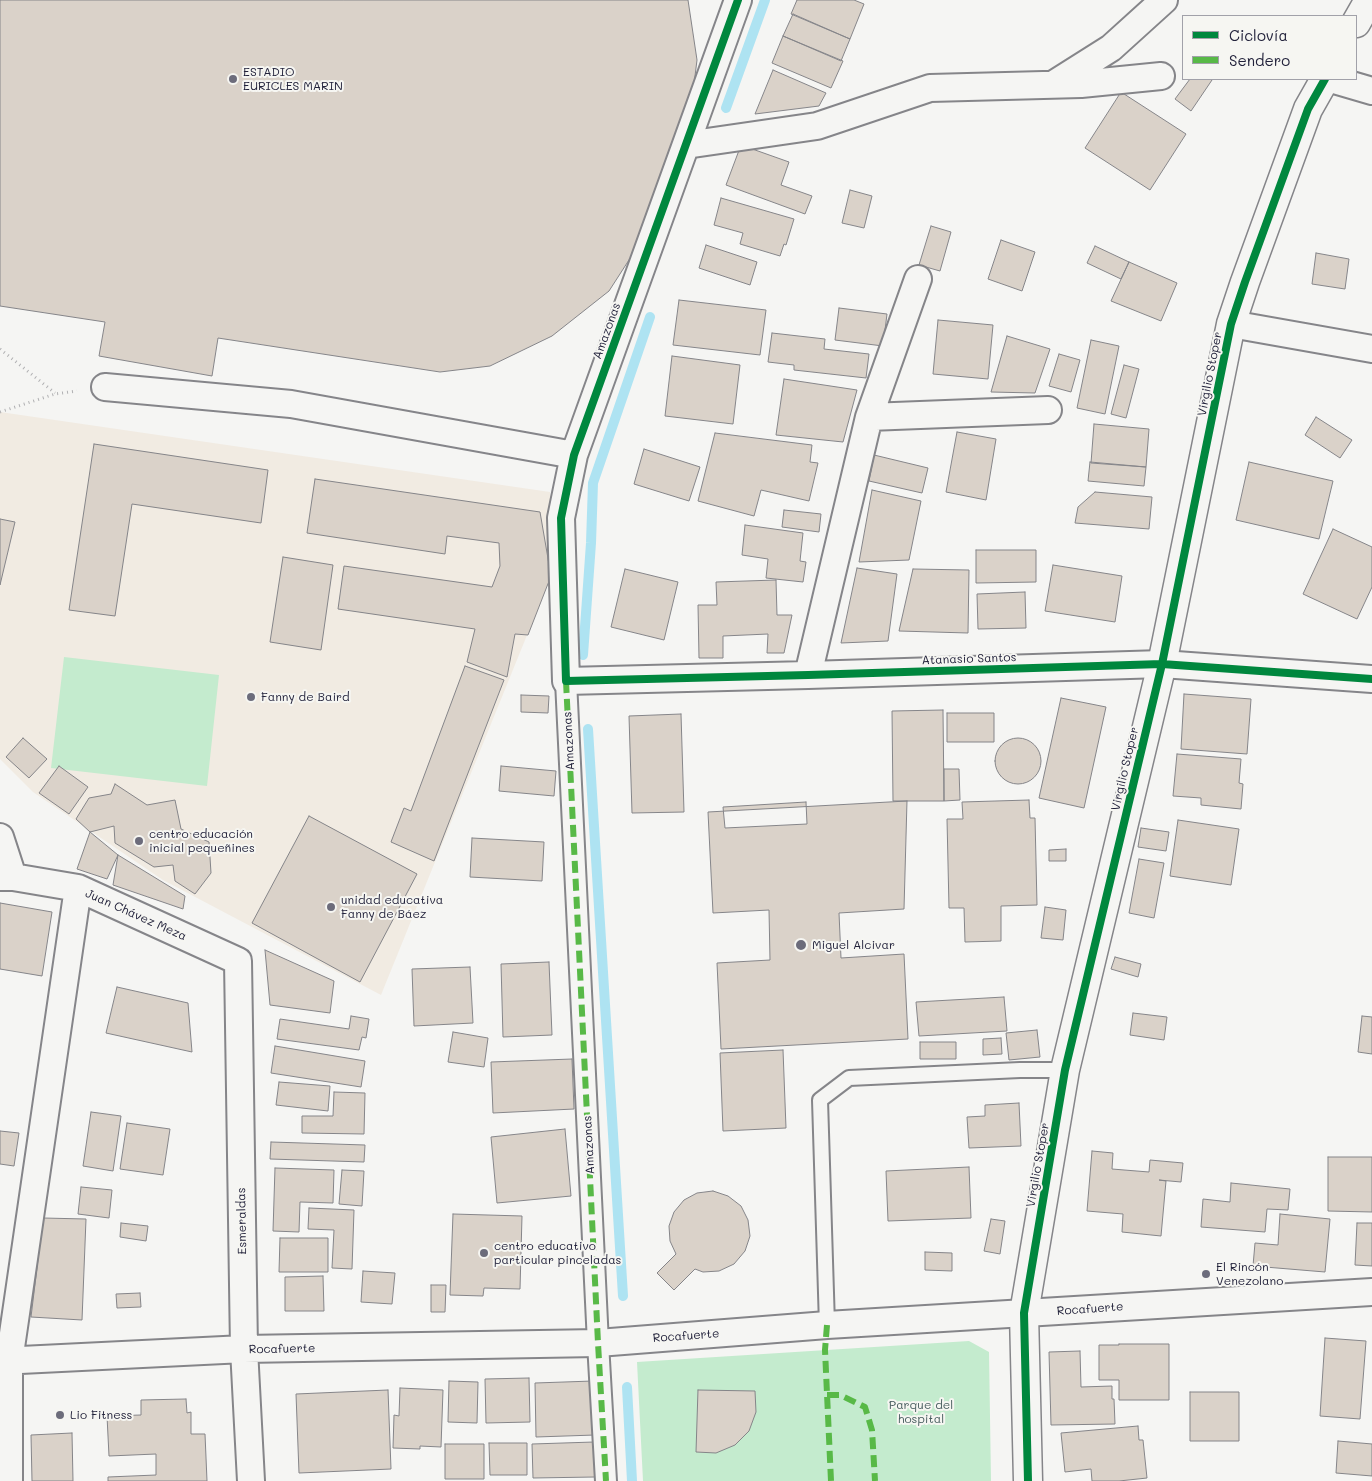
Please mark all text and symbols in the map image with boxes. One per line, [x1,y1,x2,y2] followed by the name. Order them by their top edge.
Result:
[1182,15,1357,80] legend
[1229,25,1288,45] text: Ciclovía
[1229,50,1290,70] text: Sendero
[243,65,343,93] place label: ESTADIO EURICLES MARIN
[227,73,239,85] marker: ESTADIO EURICLES MARIN
[590,301,624,361] street label: Amazonas
[1195,331,1225,417] street label: Virgilio Stoper
[921,650,1017,668] street label: Atanasio Santos
[261,690,350,704] place label: Fanny de Baird
[245,691,257,703] marker: Fanny de Baird
[560,711,578,771] street label: Amazonas
[1108,726,1142,812] street label: Virgilio Stoper
[149,827,255,855] place label: centro educación inicial pequeñines
[133,835,145,847] marker: centro educación inicial pequeñines
[83,886,189,944] street label: Juan Chávez Meza
[341,893,443,921] place label: unidad educativa Fanny de Báez
[325,901,337,913] marker: unidad educativa Fanny de Báez
[794,938,808,952] marker: Miguel Alcivar
[812,938,895,952] place label: Miguel Alcivar
[580,1115,598,1175] street label: Amazonas
[1023,1122,1053,1208] street label: Virgilio Stoper
[234,1187,250,1255] street label: Esmeraldas
[494,1239,621,1267] place label: centro educativo particular pinceladas
[478,1247,490,1259] marker: centro educativo particular pinceladas
[1216,1260,1283,1288] place label: El Rincón Venezolano
[1200,1268,1212,1280] marker: El Rincón Venezolano
[1056,1299,1124,1319] street label: Rocafuerte
[652,1326,720,1346] street label: Rocafuerte
[249,1341,315,1357] street label: Rocafuerte
[889,1398,953,1426] park label: Parque del hospital
[70,1408,132,1422] place label: Lio Fitness
[54,1409,66,1421] marker: Lio Fitness

